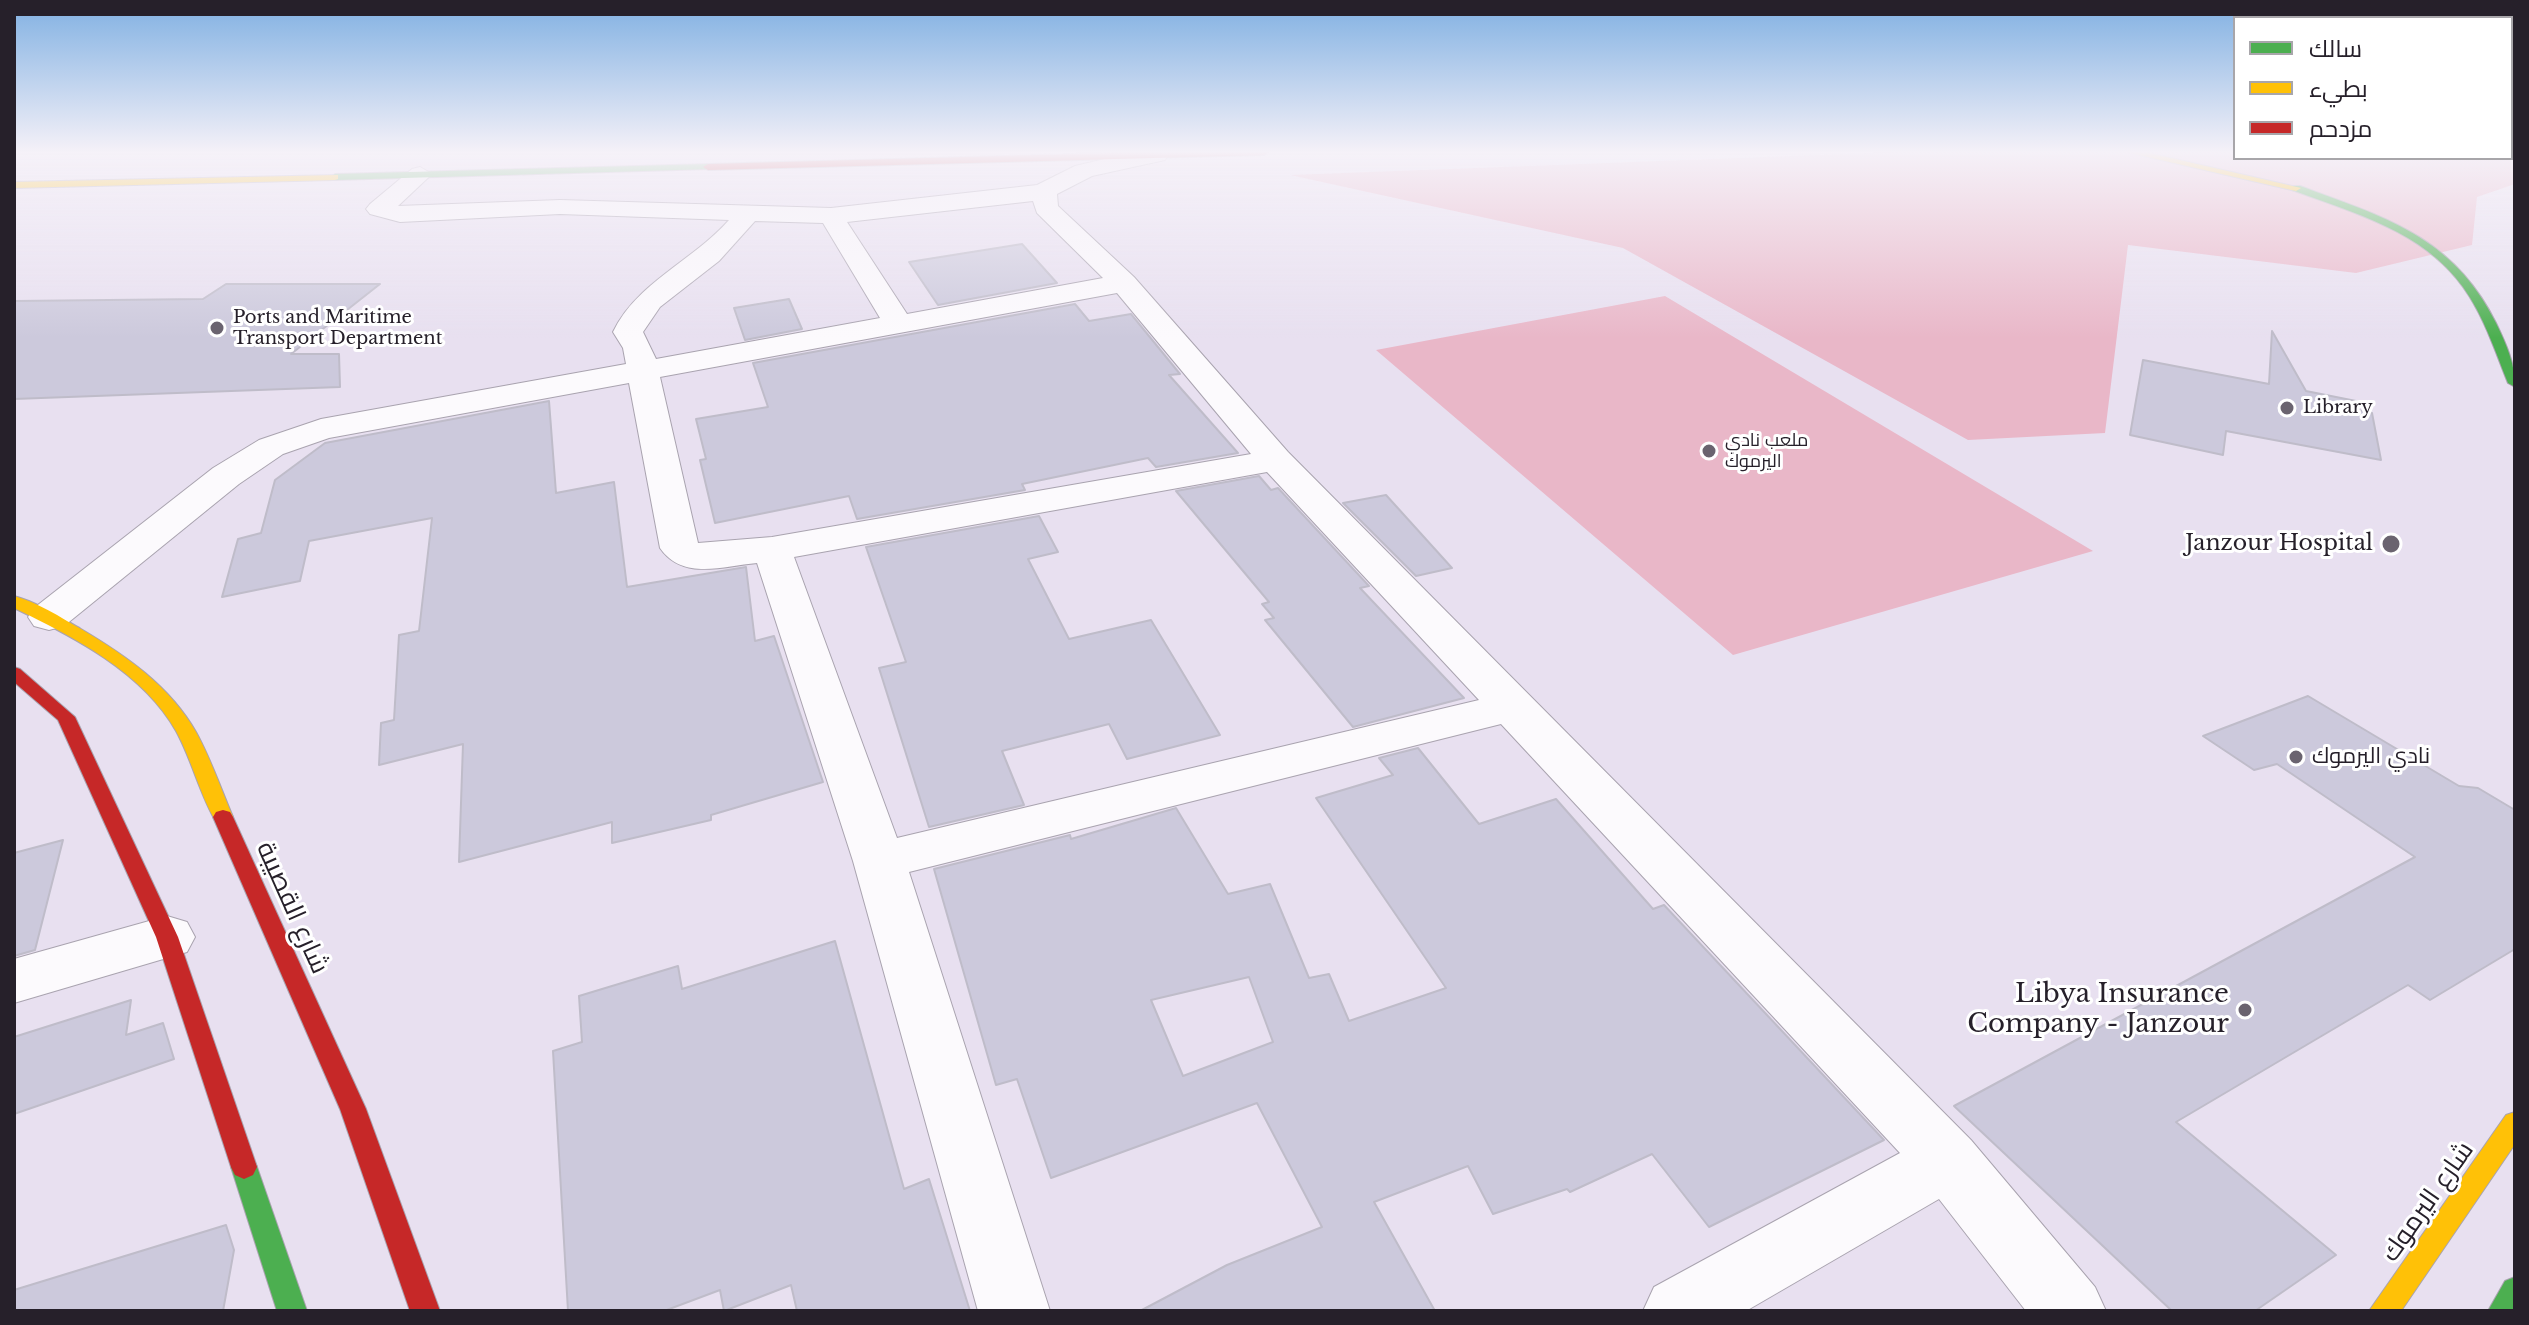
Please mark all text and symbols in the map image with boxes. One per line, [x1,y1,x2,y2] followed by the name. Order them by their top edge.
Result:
[2233,16,2513,160] legend
[2309,34,2362,63] text: سالك
[2309,74,2368,103] text: بطيء
[2309,114,2372,143] text: مزدحم
[233,307,442,350] place label: Ports and Maritime Transport Department
[208,319,226,337] marker: Ports and Maritime Transport Department
[2303,397,2373,419] place label: Library
[2278,399,2296,417] marker: Library
[1725,430,1808,472] place label: ملعب نادي اليرموك
[1700,442,1718,460] marker: ملعب نادي اليرموك
[2185,531,2373,557] place label: Janzour Hospital
[2380,533,2402,555] marker: Janzour Hospital
[2312,744,2430,770] place label: نادي اليرموك
[2287,748,2305,766] marker: نادي اليرموك
[249,837,335,979] street label: شارع القصيبة
[1967,979,2229,1040] place label: Libya Insurance Company - Janzour
[2236,1001,2254,1019] marker: Libya Insurance Company - Janzour
[2375,1136,2481,1268] street label: شارع اليرموك

